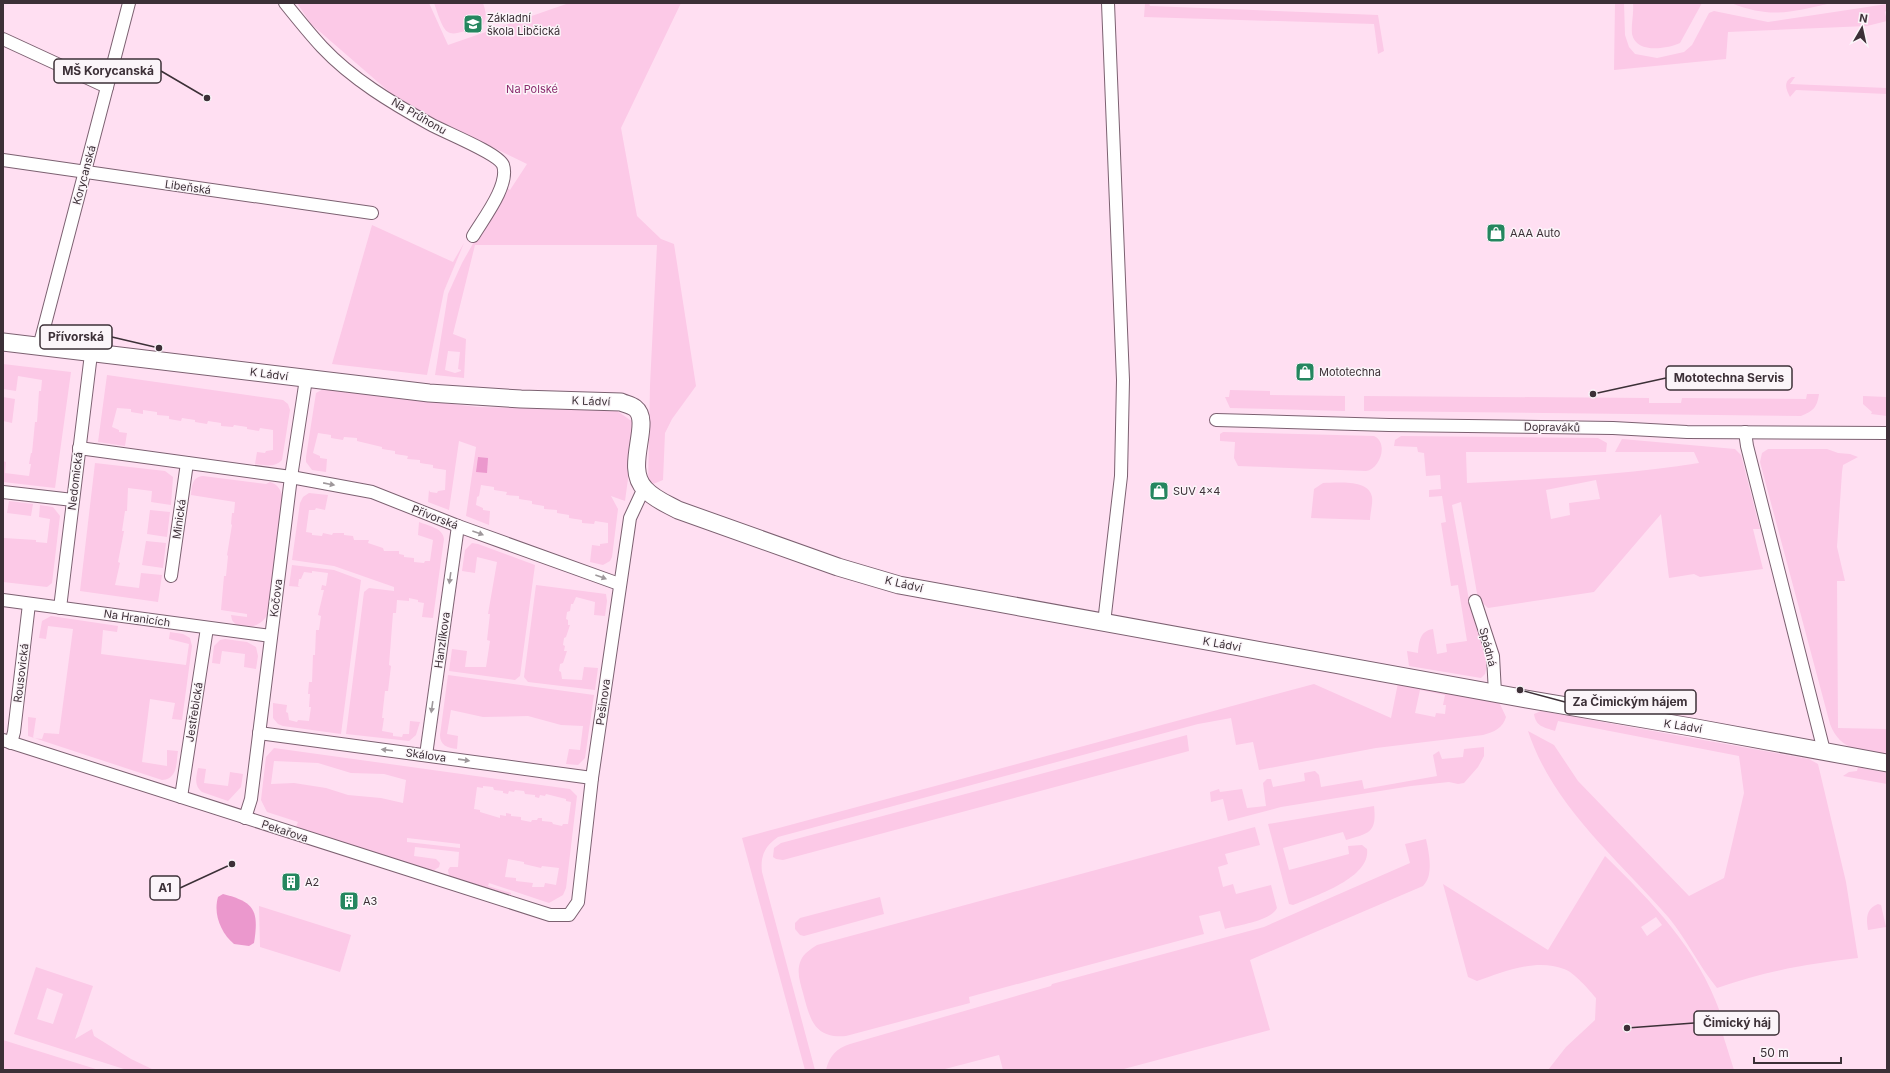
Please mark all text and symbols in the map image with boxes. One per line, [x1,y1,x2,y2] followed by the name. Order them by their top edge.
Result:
[1842,8,1882,48] north arrow
[487,11,560,38] place label: Základní škola Libčická
[1858,11,1869,26] text: N
[462,13,484,35] school or university icon: Základní škola Libčická
[54,59,161,83] callout: MŠ Korycanská
[62,63,154,78] text: MŠ Korycanská
[506,82,558,96] park label: Na Polské
[389,95,449,137] street label: Na Průhonu
[69,144,99,206] street label: Korycanská
[164,177,212,197] street label: Libeňská
[1485,222,1507,244] shop icon: AAA Auto
[1510,226,1561,240] place label: AAA Auto
[40,325,112,349] callout: Přívorská
[48,329,104,344] text: Přívorská
[1294,361,1316,383] shop icon: Mototechna
[249,365,289,383] street label: K Ládví
[1319,365,1381,379] place label: Mototechna
[1666,366,1792,390] callout: Mototechna Servis
[1674,370,1785,385] text: Mototechna Servis
[572,393,611,409] street label: K Ládví
[1524,420,1580,434] street label: Dopraváků
[64,451,86,511] street label: Nedomická
[1148,480,1170,502] shop icon: SUV 4x4
[323,481,335,487] one-way arrow
[1173,484,1220,498] place label: SUV 4x4
[169,498,189,540] street label: Minická
[410,502,460,532] street label: Přívorská
[473,531,485,537] one-way arrow
[447,572,453,584] one-way arrow
[884,573,925,595] street label: K Ládví
[595,575,607,581] one-way arrow
[267,578,285,618] street label: Kočova
[103,606,171,630] street label: Na Hranicích
[431,611,453,669] street label: Hanzlíkova
[1476,626,1500,668] street label: Spádná
[1202,634,1243,654] street label: K Ládví
[10,643,32,703] street label: Rousovická
[593,678,613,726] street label: Pešinova
[182,681,206,743] street label: Jestřebická
[1565,690,1696,714] callout: Za Čimickým hájem
[1572,694,1688,709] text: Za Čimickým hájem
[429,701,435,713] one-way arrow
[1663,716,1703,736] street label: K Ládví
[405,745,447,765] street label: Skálova
[381,747,393,753] one-way arrow
[458,757,470,763] one-way arrow
[260,817,310,845] street label: Pekařova
[280,871,302,893] building icon: A2
[305,875,319,889] place label: A2
[150,876,180,900] callout: A1
[158,880,172,895] text: A1
[338,890,360,912] building icon: A3
[363,894,378,908] place label: A3
[1694,1011,1779,1035] callout: Čimický háj
[1703,1015,1771,1030] text: Čimický háj
[1754,1039,1841,1065] scale bar
[1760,1045,1789,1060] text: 50 m

